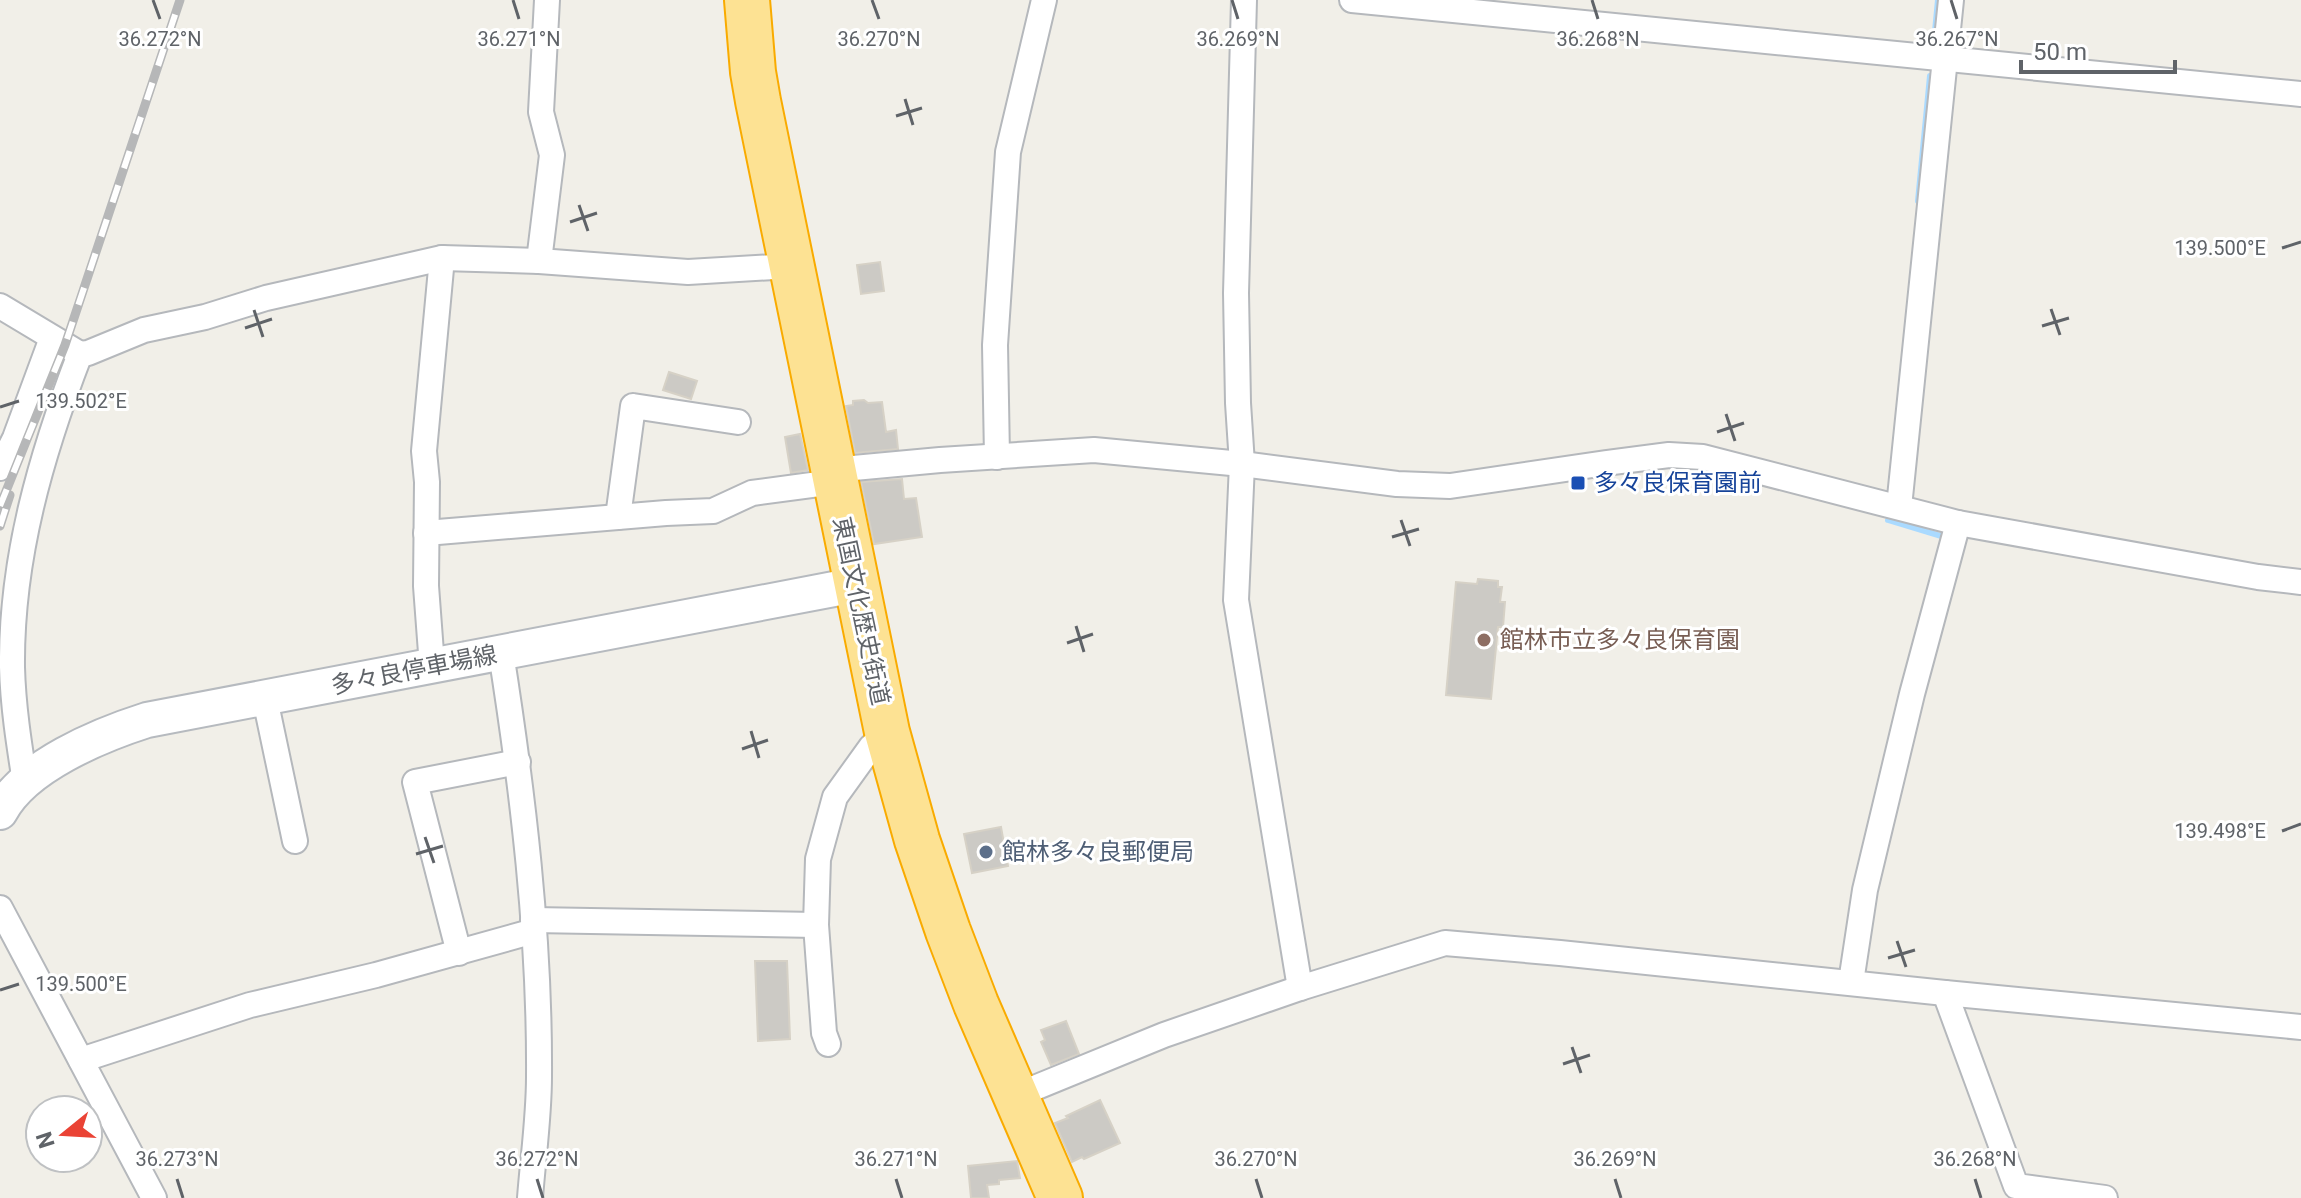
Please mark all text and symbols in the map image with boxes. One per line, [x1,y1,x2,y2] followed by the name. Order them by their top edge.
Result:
[2021,24,2175,74] scale bar
[118,27,202,51] text: 36.272°N
[477,27,561,51] text: 36.271°N
[837,27,921,51] text: 36.270°N
[1196,27,1280,51] text: 36.269°N
[1556,27,1640,51] text: 36.268°N
[1915,27,1999,51] text: 36.267°N
[2033,38,2087,66] text: 50 m
[2174,236,2266,260] text: 139.500°E
[35,389,127,413] text: 139.502°E
[1594,469,1762,497] place label: 多々良保育園前
[1569,474,1587,492] marker: 多々良保育園前
[827,514,895,708] street label: 東国文化歴史街道
[1500,626,1740,654] place label: 館林市立多々良保育園
[1475,631,1493,649] marker: 館林市立多々良保育園
[329,640,499,700] street label: 多々良停車場線
[2174,819,2266,843] text: 139.498°E
[1002,838,1194,866] place label: 館林多々良郵便局
[977,843,995,861] marker: 館林多々良郵便局
[35,972,127,996] text: 139.500°E
[24,1094,104,1174] north arrow
[31,1129,60,1151] text: N
[135,1147,219,1171] text: 36.273°N
[495,1147,579,1171] text: 36.272°N
[854,1147,938,1171] text: 36.271°N
[1214,1147,1298,1171] text: 36.270°N
[1573,1147,1657,1171] text: 36.269°N
[1933,1147,2017,1171] text: 36.268°N

